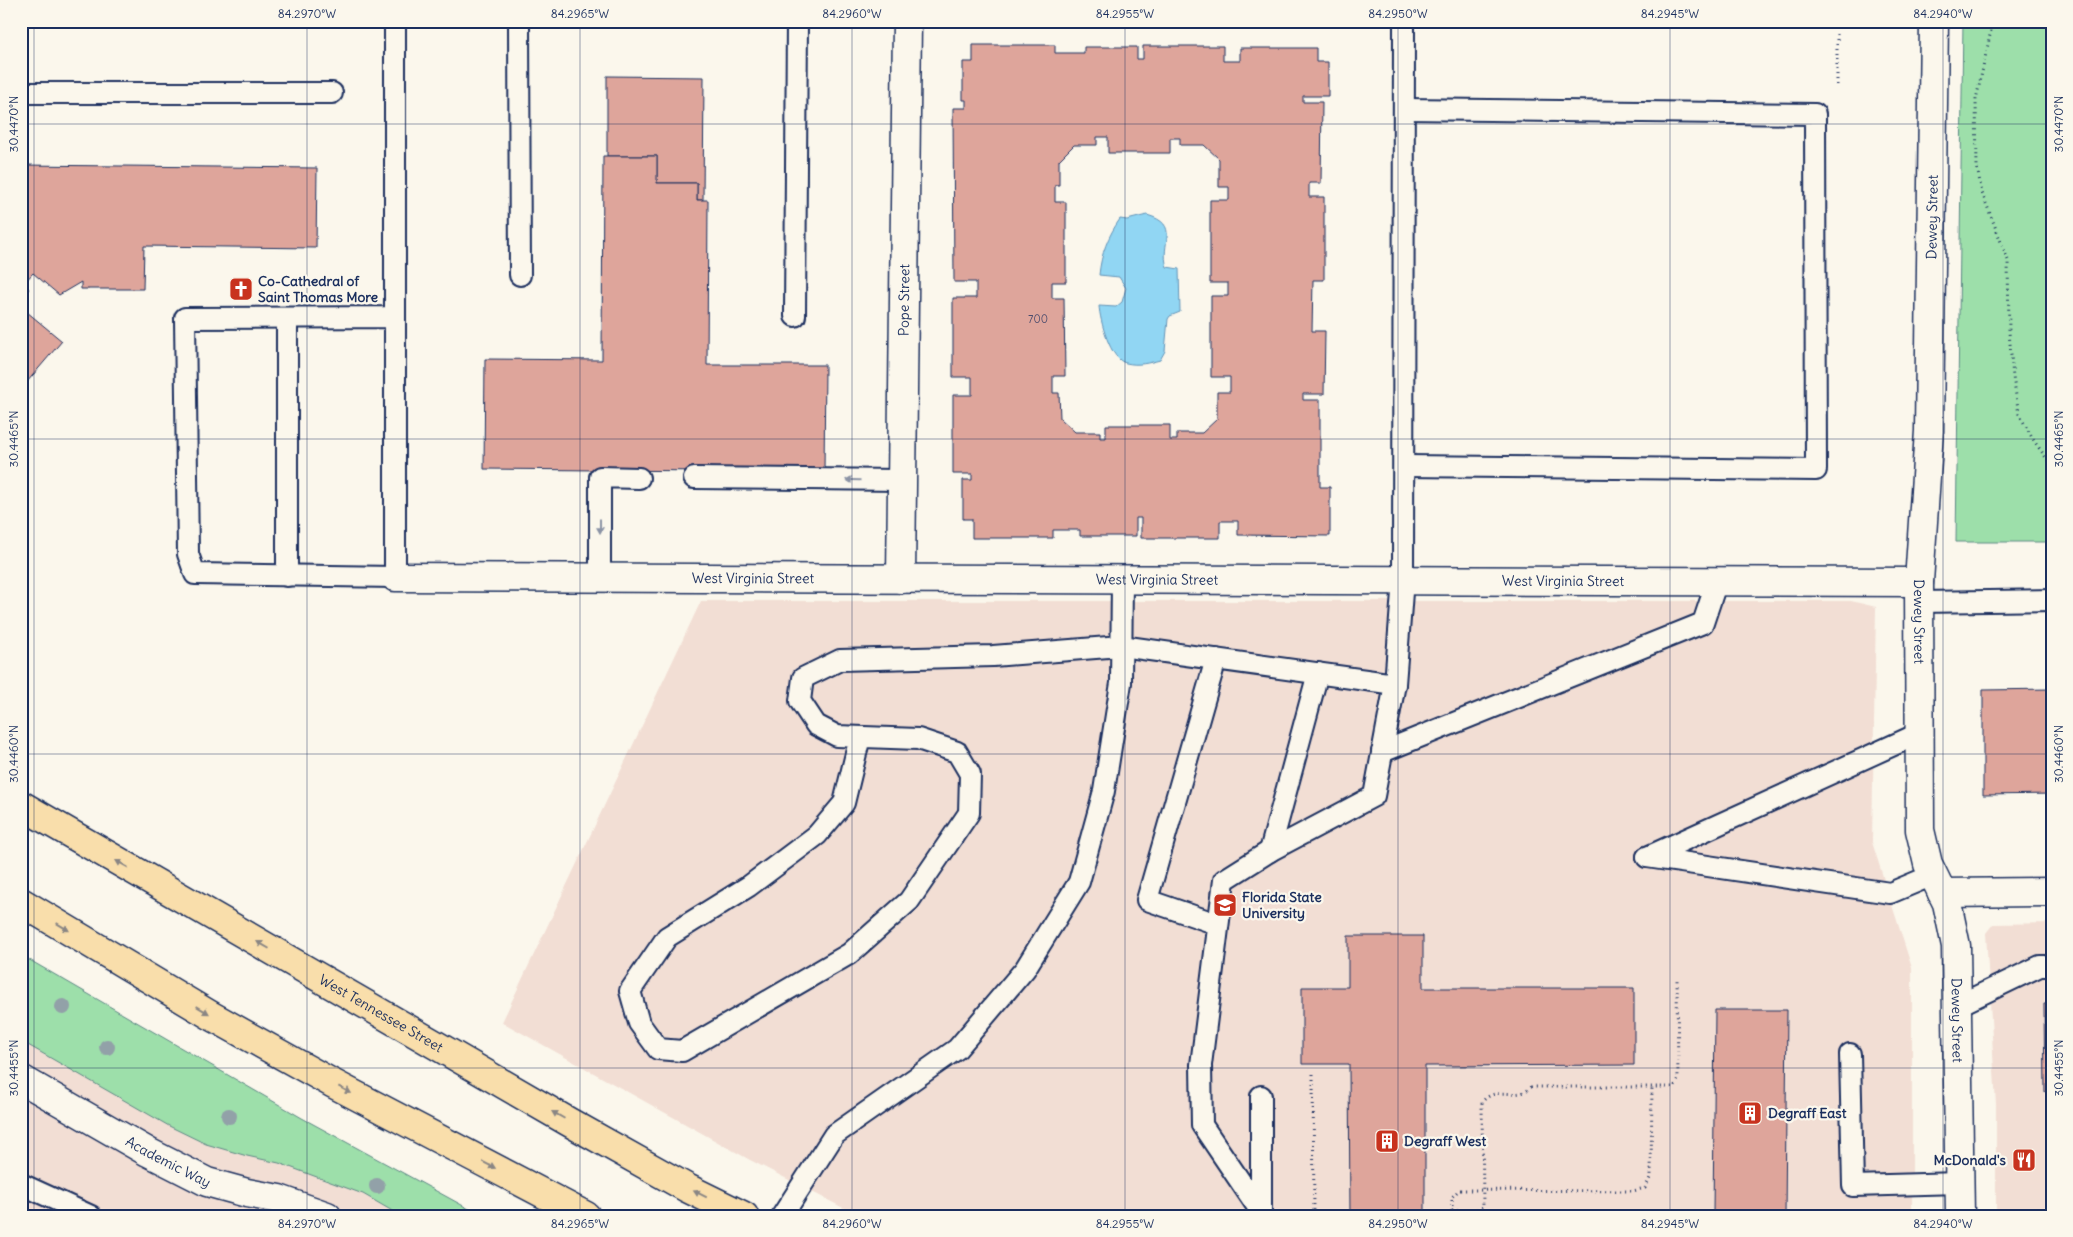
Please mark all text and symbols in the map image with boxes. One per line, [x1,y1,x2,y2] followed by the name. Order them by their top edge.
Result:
[278,6,336,21] text: 84.2970°W
[551,6,609,21] text: 84.2965°W
[822,6,882,21] text: 84.2960°W
[1096,6,1154,21] text: 84.2955°W
[1368,6,1428,21] text: 84.2950°W
[1641,6,1699,21] text: 84.2945°W
[1913,6,1973,21] text: 84.2940°W
[6,96,21,152] text: 30.4470°N
[2051,96,2066,152] text: 30.4470°N
[1922,174,1942,259] street label: Dewey Street
[895,264,913,336] street label: Pope Street
[258,272,379,306] place label: Co-Cathedral of Saint Thomas More
[228,276,254,302] church icon: Co-Cathedral of Saint Thomas More
[1028,312,1048,326] house number: 700
[6,411,21,467] text: 30.4465°N
[2051,411,2066,467] text: 30.4465°N
[845,476,861,484] one-way arrow
[596,518,604,534] one-way arrow
[692,569,815,587] street label: West Virginia Street
[1096,570,1219,589] street label: West Virginia Street
[1502,572,1625,590] street label: West Virginia Street
[1910,579,1928,664] street label: Dewey Street
[6,725,21,783] text: 30.4460°N
[2051,725,2066,783] text: 30.4460°N
[115,860,130,868] one-way arrow
[1242,888,1322,922] place label: Florida State University
[1212,892,1238,918] school or university icon: Florida State University
[57,923,70,932] one-way arrow
[257,941,270,950] one-way arrow
[316,970,447,1056] street label: West Tennessee Street
[1947,978,1967,1063] street label: Dewey Street
[196,1006,209,1015] one-way arrow
[6,1040,21,1096] text: 30.4455°N
[2051,1040,2066,1096] text: 30.4455°N
[338,1085,351,1094] one-way arrow
[1737,1100,1763,1126] building icon: Degraff East
[1768,1104,1847,1122] place label: Degraff East
[551,1111,564,1120] one-way arrow
[1374,1128,1400,1154] building icon: Degraff West
[122,1132,214,1191] street label: Academic Way
[1404,1132,1486,1150] place label: Degraff West
[2011,1147,2037,1173] restaurant icon: McDonald's
[1933,1151,2007,1169] place label: McDonald's
[481,1161,496,1169] one-way arrow
[693,1190,707,1198] one-way arrow
[278,1216,336,1231] text: 84.2970°W
[551,1216,609,1231] text: 84.2965°W
[822,1216,882,1231] text: 84.2960°W
[1096,1216,1154,1231] text: 84.2955°W
[1368,1216,1428,1231] text: 84.2950°W
[1641,1216,1699,1231] text: 84.2945°W
[1913,1216,1973,1231] text: 84.2940°W

